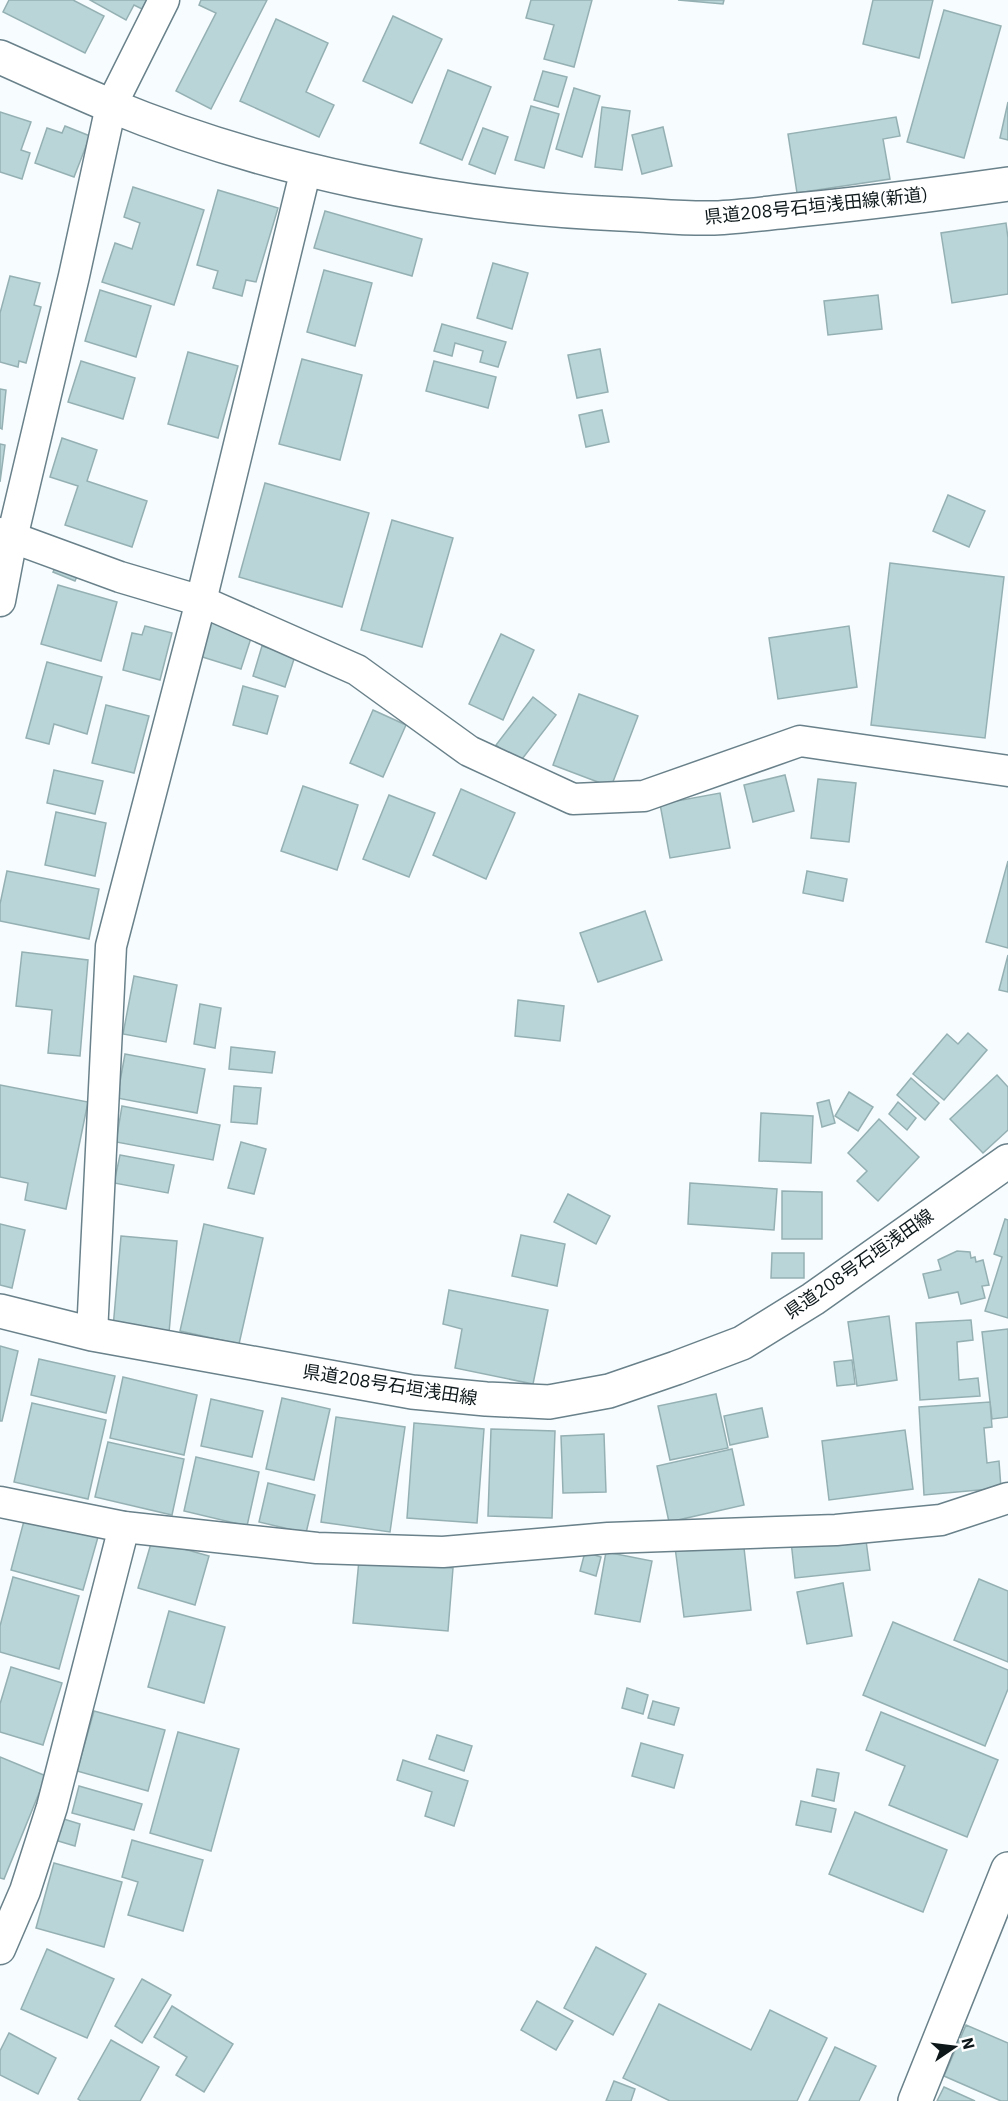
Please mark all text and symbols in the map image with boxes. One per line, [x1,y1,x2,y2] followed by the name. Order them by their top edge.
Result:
[703,182,929,229] street label: 県道208号石垣浅田線(新道)
[780,1204,938,1324] street label: 県道208号石垣浅田線
[301,1359,479,1410] street label: 県道208号石垣浅田線
[924,2017,984,2077] north arrow
[957,2035,980,2051] text: N

